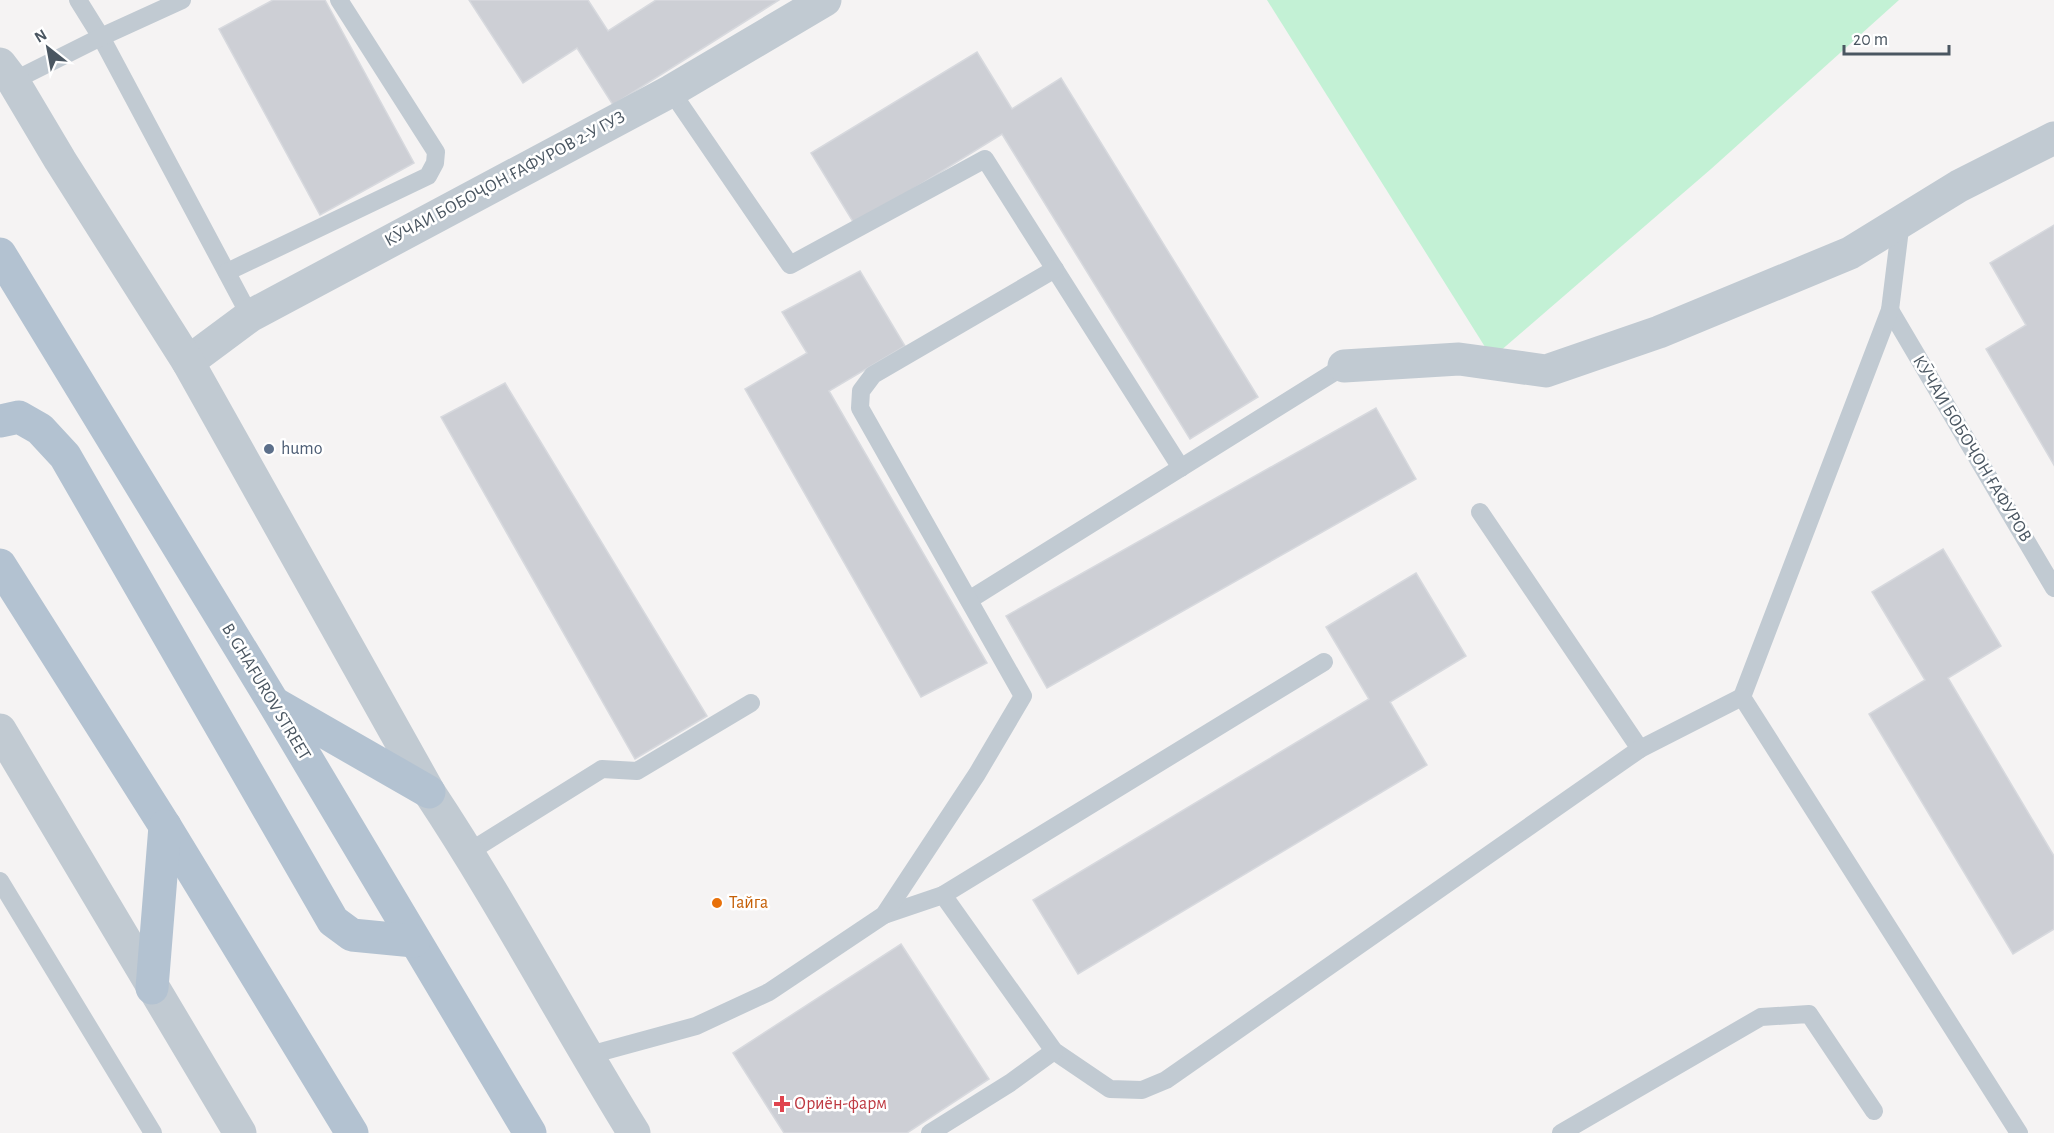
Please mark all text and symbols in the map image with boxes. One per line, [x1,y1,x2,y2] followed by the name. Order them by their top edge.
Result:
[18,18,78,78] north arrow
[1844,18,1949,56] scale bar
[32,26,50,46] text: N
[1853,31,1888,49] text: 20 m
[381,106,628,250] street label: КӮЧАИ БОБОҶОН ҒАФУРОВ 2-У ГУЗ
[1909,352,2037,545] street label: КӮЧАИ БОБОҶОН ҒАФУРОВ
[281,440,323,458] place label: humo
[262,442,276,456] marker: humo
[218,621,314,764] street label: B. GHAFUROV STREET
[729,894,768,912] place label: Тайга
[710,896,724,910] marker: Тайга
[794,1095,887,1113] place label: Ориён-фарм
[775,1097,789,1111] marker: Ориён-фарм

